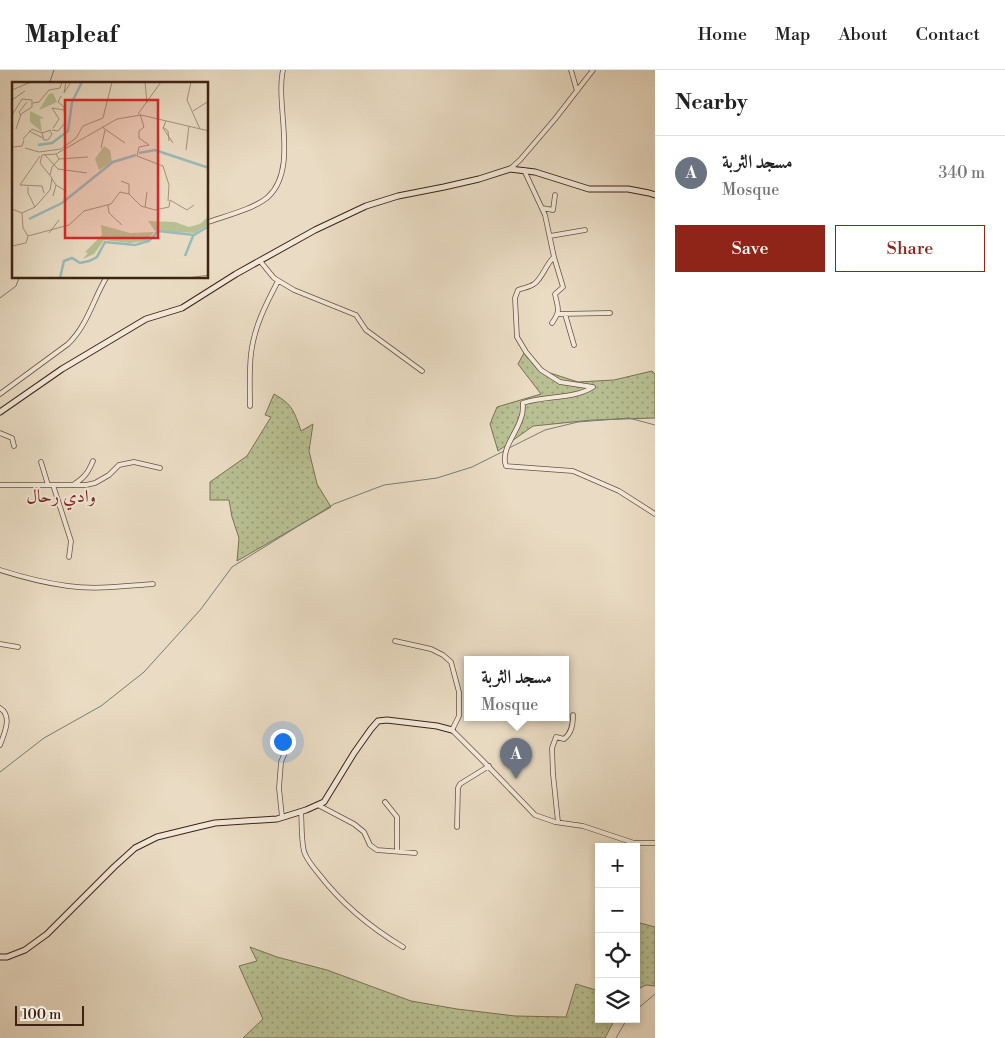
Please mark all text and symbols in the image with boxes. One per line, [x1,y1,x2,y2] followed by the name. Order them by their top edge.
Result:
[25,20,118,50] text: Mapleaf
[698,23,747,46] text: Home
[775,23,811,46] text: Map
[839,23,888,46] text: About
[916,23,980,46] text: Contact
[12,82,209,279] inset map
[675,90,748,116] text: Nearby
[722,150,793,174] text: مسجد الثربة
[685,163,697,183] text: A
[938,163,985,183] text: 340 m
[722,180,779,200] text: Mosque
[675,225,825,272] button: Save
[835,225,985,272] button: Share
[26,485,96,511] district label: وادي رحال
[464,656,569,721] popup
[481,665,552,689] text: مسجد الثربة
[481,695,538,715] text: Mosque
[270,729,296,755] your location
[500,738,532,779] pin: A
[595,843,640,1023] map controls
[595,843,640,888] button: +
[595,888,640,933] button: −
[595,933,640,978] button: locate
[595,978,640,1023] button: layers
[15,1003,84,1026] scale bar
[22,1006,61,1024] text: 100 m

